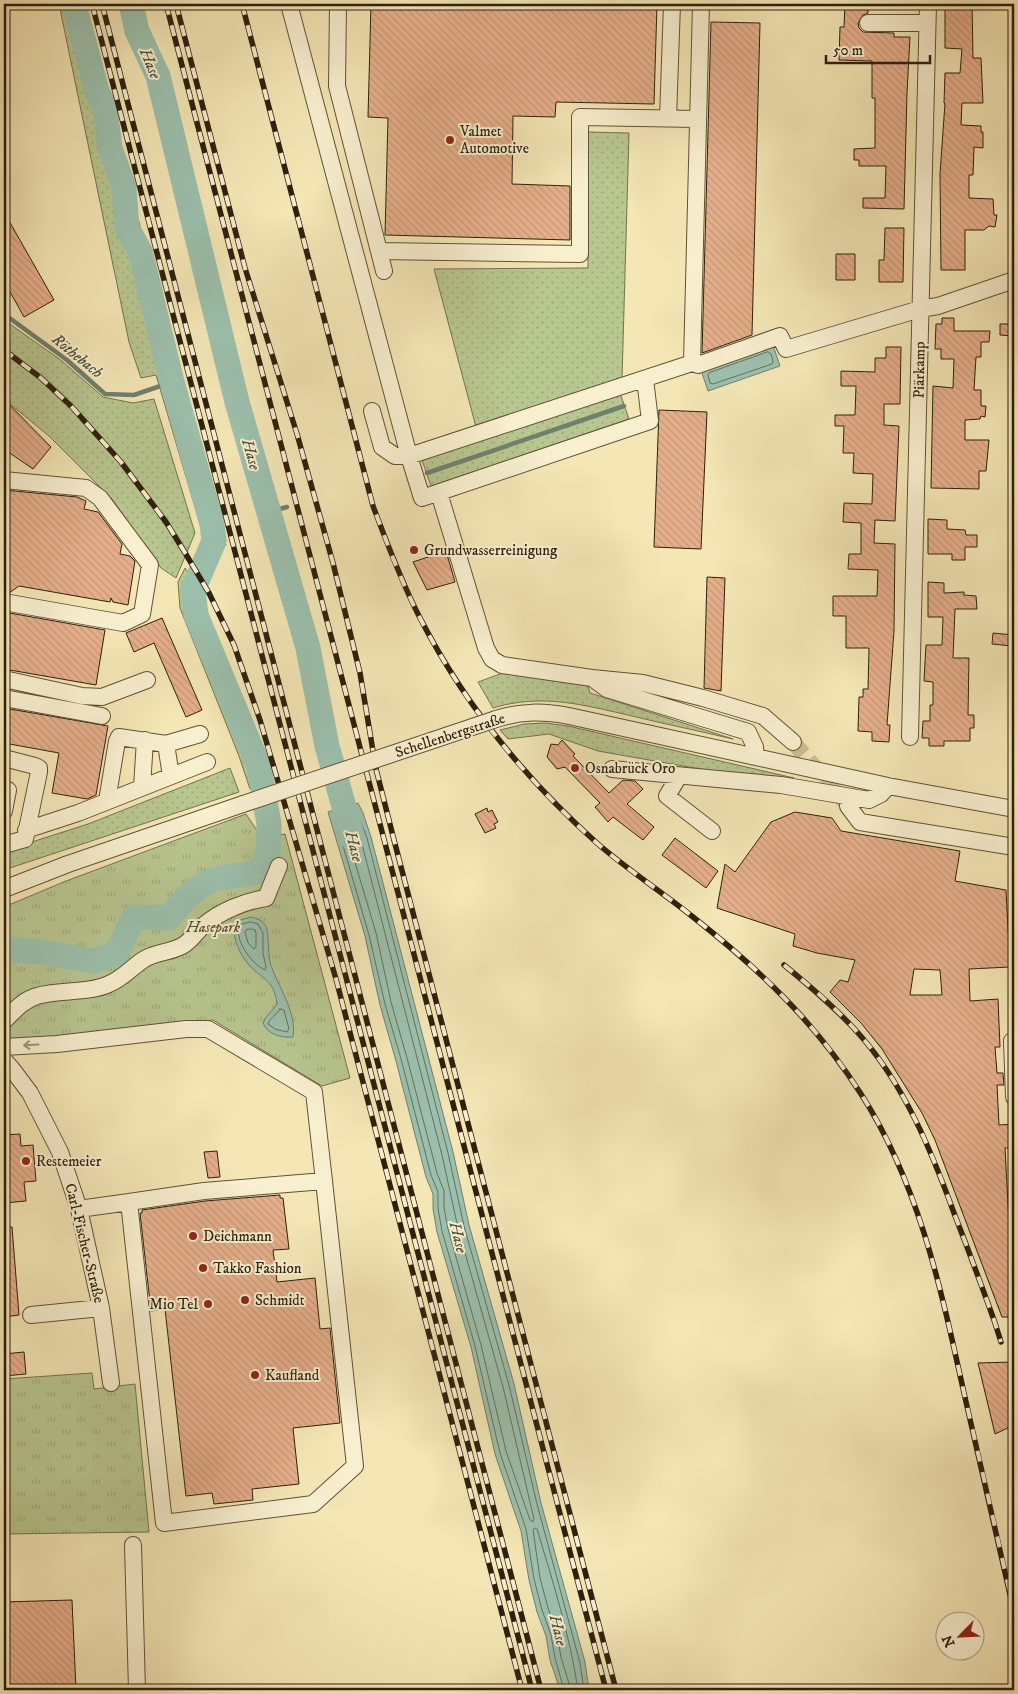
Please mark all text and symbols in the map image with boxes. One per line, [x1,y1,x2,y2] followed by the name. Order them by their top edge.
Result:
[826,32,929,64] scale bar
[833,41,863,60] text: 50 m
[134,44,166,82] water label: Hase
[459,122,529,158] place label: Valmet Automotive
[444,134,456,146] marker: Valmet Automotive
[47,328,107,382] water label: Röthebach
[910,341,930,399] street label: Piärkamp
[237,436,265,473] water label: Hase
[424,541,558,560] place label: Grundwasserreinigung
[408,544,420,556] marker: Grundwasserreinigung
[393,709,508,762] street label: Schellenbergstraße
[585,759,675,778] place label: Osnabrück Oro
[569,762,581,774] marker: Osnabrück Oro
[340,828,368,864] water label: Hase
[185,918,241,937] park label: Hasepark
[23,1041,39,1050] one-way arrow
[36,1152,102,1171] place label: Restemeier
[20,1155,32,1167] marker: Restemeier
[60,1181,109,1305] street label: Carl-Fischer-Straße
[444,1219,472,1255] water label: Hase
[203,1227,272,1246] place label: Deichmann
[187,1230,199,1242] marker: Deichmann
[213,1259,302,1278] place label: Takko Fashion
[197,1262,209,1274] marker: Takko Fashion
[255,1291,305,1310] place label: Schmidt
[239,1294,251,1306] marker: Schmidt
[149,1295,198,1314] place label: Mio Tel
[202,1298,214,1310] marker: Mio Tel
[265,1366,320,1385] place label: Kaufland
[249,1369,261,1381] marker: Kaufland
[544,1612,572,1648] water label: Hase
[936,1612,986,1662] north arrow
[938,1632,960,1650] text: N

